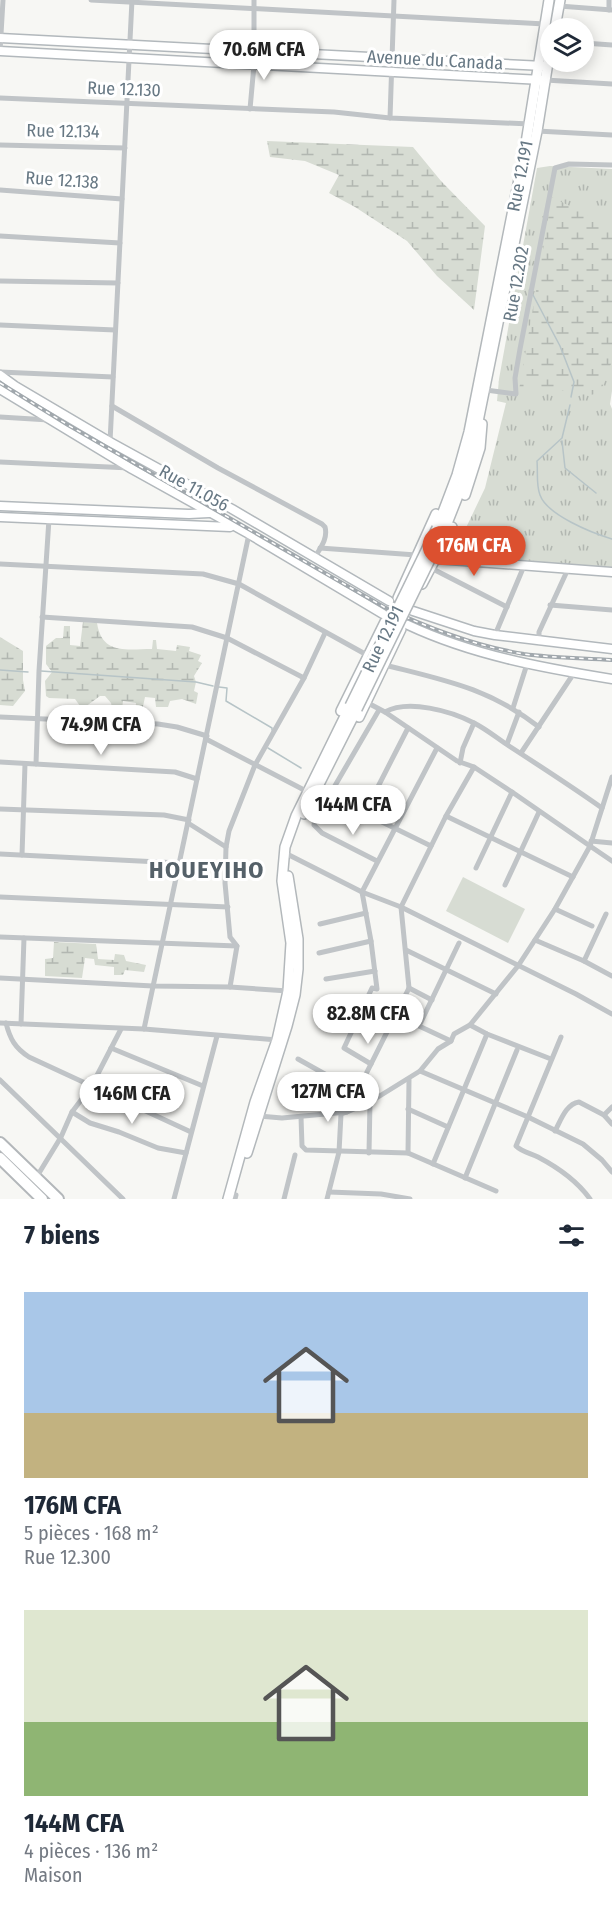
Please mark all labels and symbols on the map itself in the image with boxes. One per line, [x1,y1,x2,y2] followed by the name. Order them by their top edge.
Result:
[195,30,333,81] pin: 70.6M CFA
[366,45,504,75] street label: Avenue du Canada
[87,77,161,101] street label: Rue 12.130
[26,119,100,143] street label: Rue 12.134
[502,139,538,213] street label: Rue 12.191
[25,166,99,194] street label: Rue 12.138
[499,245,533,323] street label: Rue 12.202
[155,460,233,516] street label: Rue 11.056
[412,526,536,577] pin: 176M CFA
[357,602,409,676] street label: Rue 12.191
[32,705,170,756] pin: 74.9M CFA
[291,785,415,836] pin: 144M CFA
[149,856,265,884] district label: HOUEYIHO
[299,994,437,1045] pin: 82.8M CFA
[266,1072,390,1123] pin: 127M CFA
[70,1074,194,1125] pin: 146M CFA

